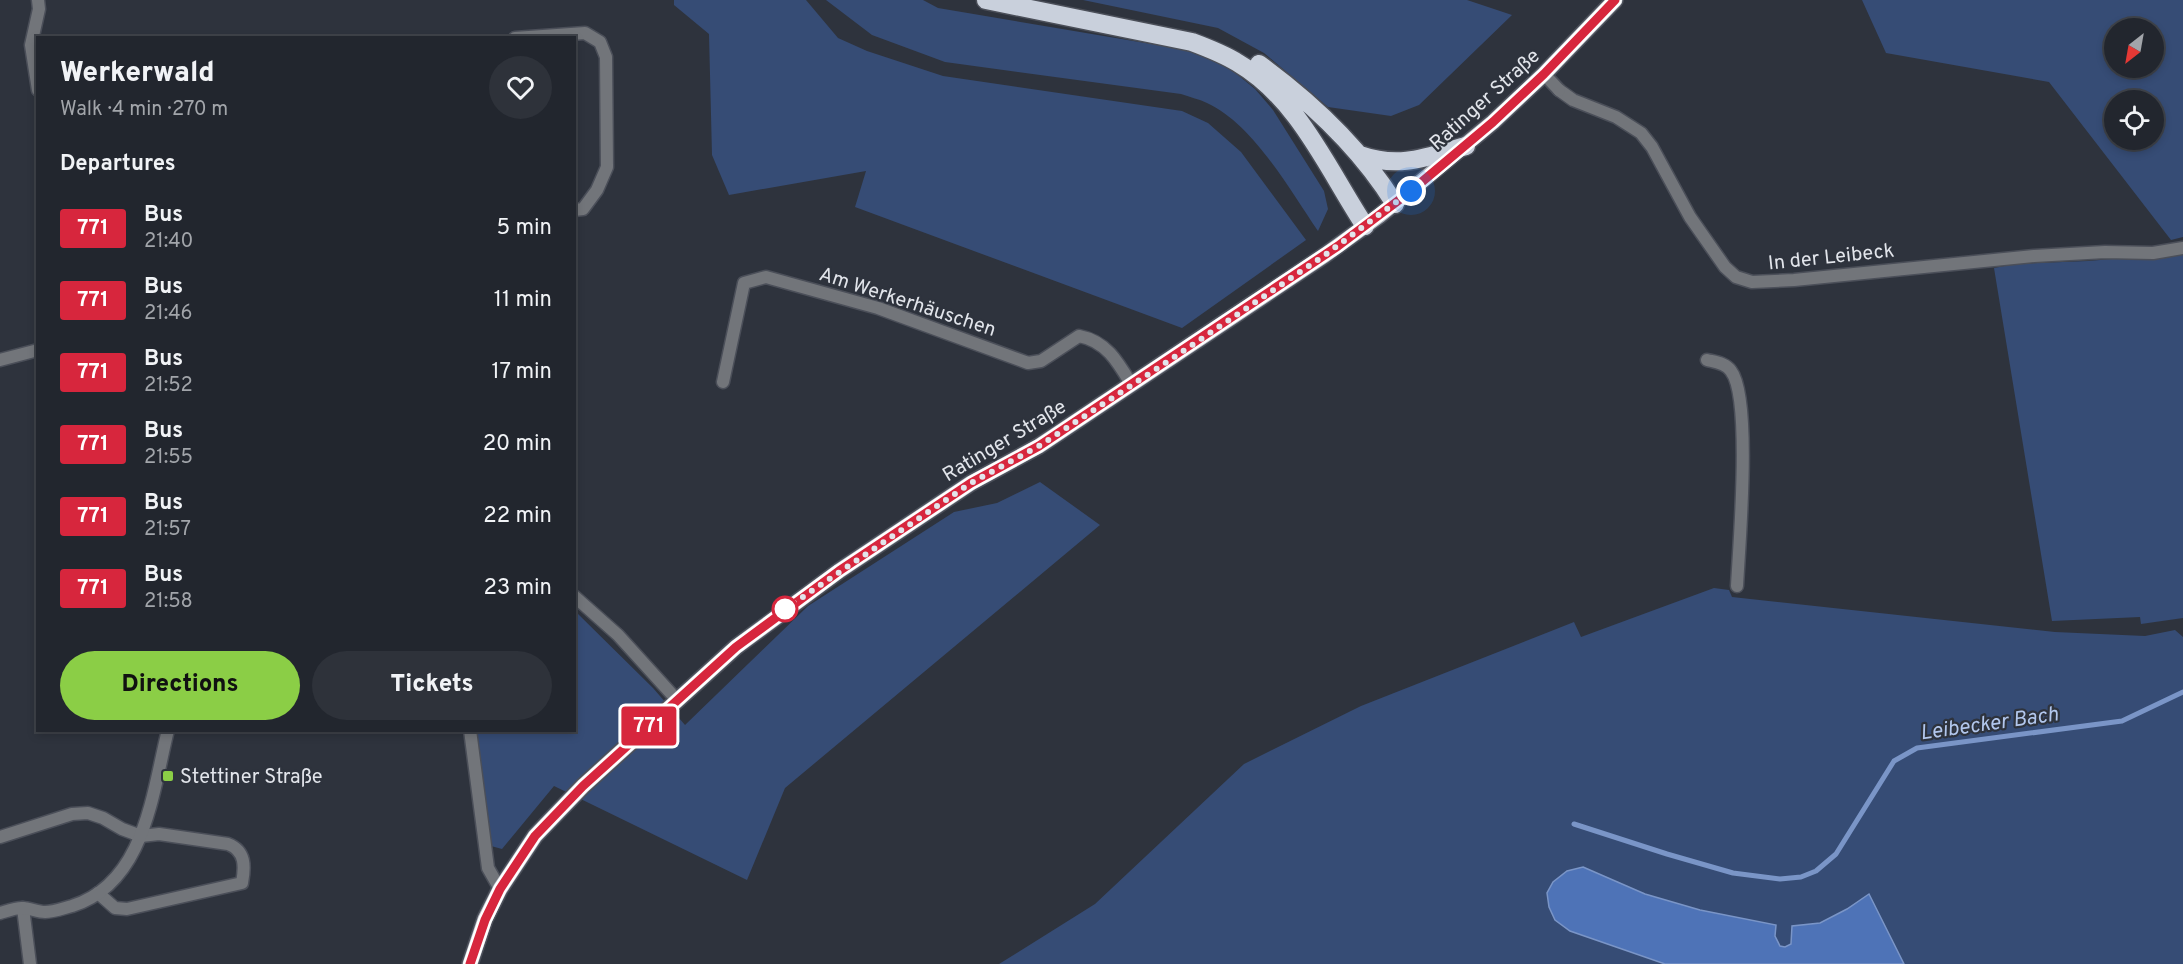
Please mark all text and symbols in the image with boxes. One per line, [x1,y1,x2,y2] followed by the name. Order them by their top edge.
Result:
[2104,18,2164,78] north arrow
[2104,18,2164,150] map controls
[1425,44,1546,157] street label: Ratinger Straße
[60,56,215,92] text: Werkerwald
[489,56,552,119] button: heart
[2104,90,2164,150] button: locate
[60,97,228,123] text: Walk · 4 min · 270 m
[60,151,176,178] text: Departures
[1396,176,1426,206] your location
[144,202,183,229] text: Bus
[77,215,109,242] text: 771
[497,215,552,242] text: 5 min
[144,229,193,255] text: 21:40
[1767,238,1896,278] street label: In der Leibeck
[816,262,999,344] street label: Am Werkerhäuschen
[144,274,183,301] text: Bus
[77,287,109,314] text: 771
[494,287,552,314] text: 11 min
[144,301,193,327] text: 21:46
[144,346,183,373] text: Bus
[77,359,109,386] text: 771
[492,359,552,386] text: 17 min
[144,373,193,399] text: 21:52
[938,395,1072,489] street label: Ratinger Straße
[144,418,183,445] text: Bus
[77,431,109,458] text: 771
[483,431,552,458] text: 20 min
[144,445,193,471] text: 21:55
[144,490,183,517] text: Bus
[77,503,109,530] text: 771
[483,503,552,530] text: 22 min
[144,517,191,543] text: 21:57
[144,562,183,589] text: Bus
[77,575,109,602] text: 771
[484,575,552,602] text: 23 min
[144,589,193,615] text: 21:58
[772,596,798,622] unlabelled marker
[60,651,300,720] button: Directions
[312,651,552,720] button: Tickets
[1918,701,2061,748] water label: Leibecker Bach
[614,706,684,746] line badge: 771
[633,713,665,740] text: 771
[180,765,322,791] place label: Stettiner Straße
[161,769,175,783] marker: Stettiner Straße

